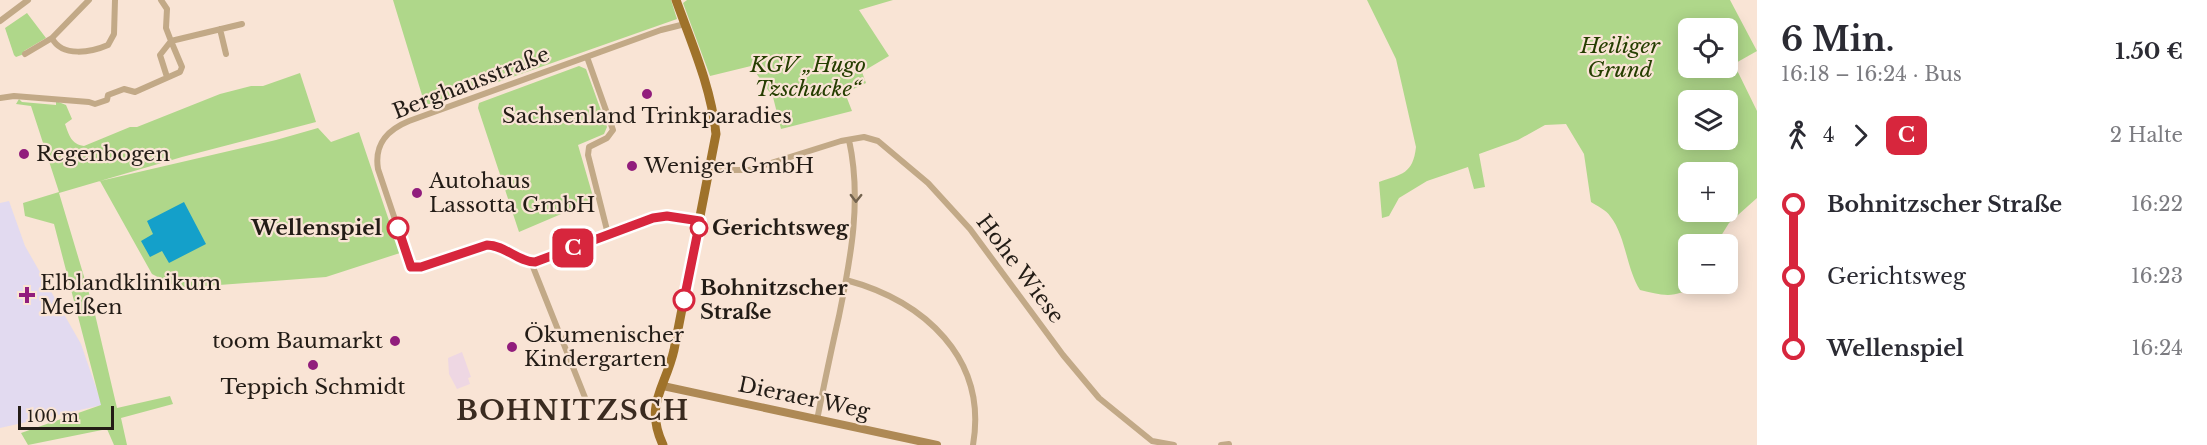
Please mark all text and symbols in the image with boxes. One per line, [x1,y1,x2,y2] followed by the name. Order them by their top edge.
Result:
[1678,18,1738,294] map controls
[1678,18,1738,78] button: locate
[1781,19,1894,60] text: 6 Min.
[1579,33,1661,83] park label: Heiliger Grund
[2115,38,2183,65] text: 1.50 €
[389,41,553,125] street label: Berghausstraße
[749,52,866,102] park label: KGV „Hugo Tzschucke“
[1781,62,1962,86] text: 16:18 – 16:24 · Bus
[640,87,654,101] marker: Sachsenland Trinkparadies
[1678,90,1738,150] button: layers
[502,103,792,129] place label: Sachsenland Trinkparadies
[1781,119,1814,152] icon: walk
[1844,119,1877,152] icon: forward
[1898,122,1915,148] text: C
[1823,123,1835,147] text: 4
[2110,123,2183,147] text: 2 Halte
[36,141,170,167] place label: Regenbogen
[17,147,31,161] marker: Regenbogen
[643,153,814,179] place label: Weniger GmbH
[625,159,639,173] marker: Weniger GmbH
[1678,162,1738,222] button: +
[428,168,595,218] place label: Autohaus Lassotta GmbH
[410,186,424,200] marker: Autohaus Lassotta GmbH
[1827,191,2062,218] text: Bohnitzscher Straße
[2131,192,2183,216] text: 16:22
[850,193,862,202] one-way arrow
[971,209,1069,329] street label: Hohe Wiese
[250,215,383,241] place label: Wellenspiel
[712,215,850,241] place label: Gerichtsweg
[387,217,409,239] marker: Wellenspiel
[690,219,708,237] marker: Gerichtsweg
[554,228,592,268] line badge: C
[1678,234,1738,294] button: −
[564,235,582,261] text: C
[1827,263,1966,290] text: Gerichtsweg
[2131,264,2183,288] text: 16:23
[40,270,221,320] place label: Elblandklinikum Meißen
[700,275,848,325] place label: Bohnitzscher Straße
[18,286,36,304] marker: Elblandklinikum Meißen
[673,289,695,311] marker: Bohnitzscher Straße
[524,322,684,372] place label: Ökumenischer Kindergarten
[212,328,383,354] place label: toom Baumarkt
[388,334,402,348] marker: toom Baumarkt
[1827,335,1964,362] text: Wellenspiel
[2132,336,2183,360] text: 16:24
[505,340,519,354] marker: Ökumenischer Kindergarten
[306,358,320,372] marker: Teppich Schmidt
[736,371,873,425] street label: Dieraer Weg
[220,374,406,400] place label: Teppich Schmidt
[456,394,690,427] district label: BOHNITZSCH
[18,403,114,430] scale bar
[27,406,79,426] text: 100 m

